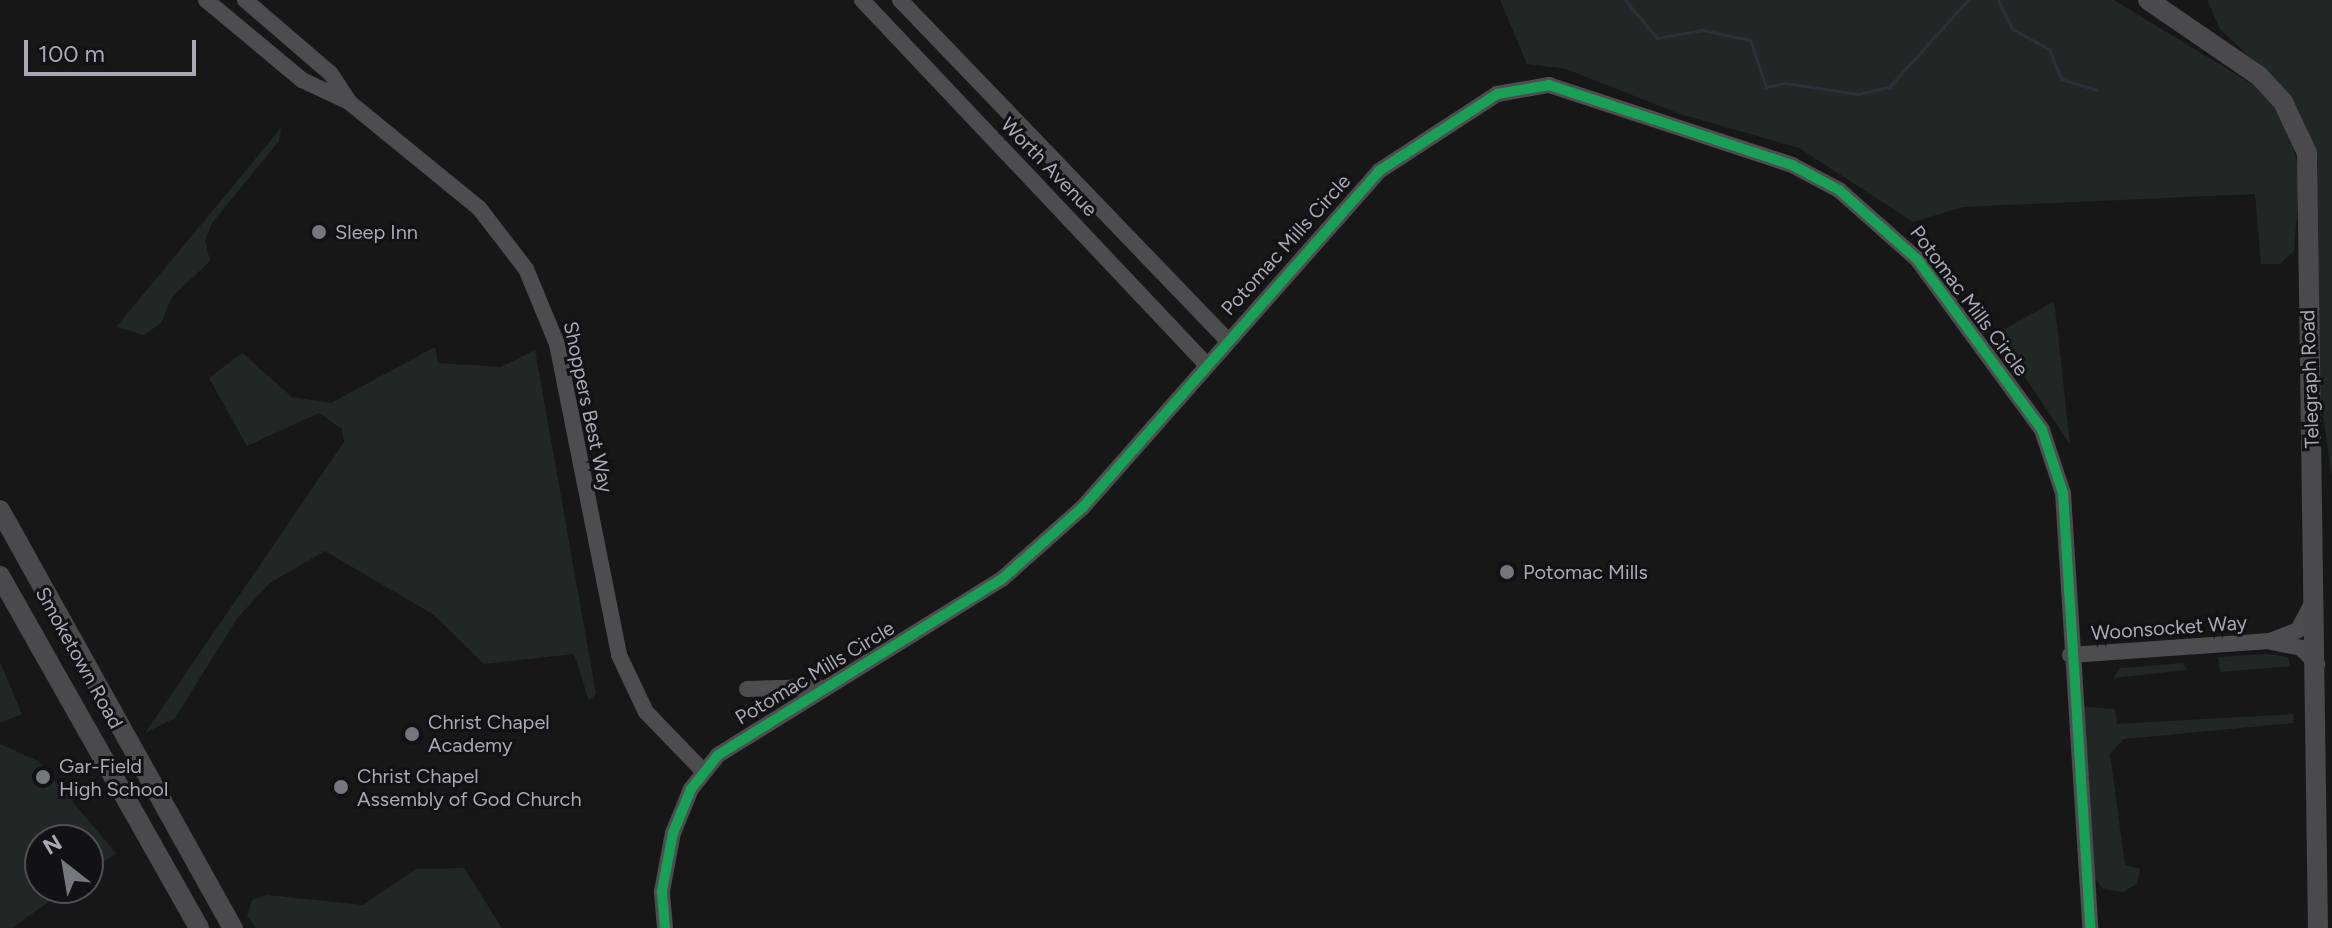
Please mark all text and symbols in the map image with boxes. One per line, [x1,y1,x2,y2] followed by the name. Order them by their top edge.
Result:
[28,24,200,74] scale bar
[38,39,105,68] text: 100 m
[996,113,1102,221] street label: Worth Avenue
[1216,169,1356,321] street label: Potomac Mills Circle
[335,220,418,244] place label: Sleep Inn
[1905,221,2033,381] street label: Potomac Mills Circle
[310,223,328,241] marker: Sleep Inn
[2296,309,2324,449] street label: Telegraph Road
[558,319,618,495] street label: Shoppers Best Way
[1523,560,1648,584] place label: Potomac Mills
[1498,563,1516,581] marker: Potomac Mills
[30,583,128,733] street label: Smoketown Road
[2090,611,2248,645] street label: Woonsocket Way
[731,616,899,730] street label: Potomac Mills Circle
[428,710,550,757] place label: Christ Chapel Academy
[403,725,421,743] marker: Christ Chapel Academy
[59,754,168,801] place label: Gar-Field High School
[357,764,582,811] place label: Christ Chapel Assembly of God Church
[34,768,52,786] marker: Gar-Field High School
[332,778,350,796] marker: Christ Chapel Assembly of God Church
[24,824,104,904] north arrow
[38,829,67,861] text: N

